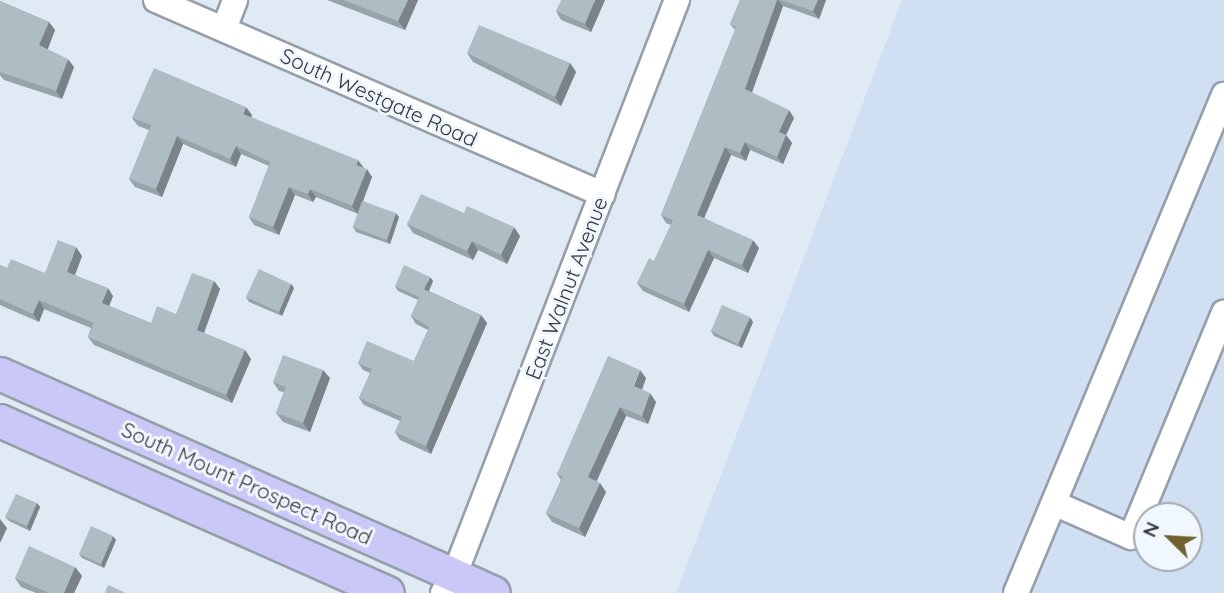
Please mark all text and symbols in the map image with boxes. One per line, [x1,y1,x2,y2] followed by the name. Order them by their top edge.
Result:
[277,42,481,152] street label: South Westgate Road
[520,193,612,383] street label: East Walnut Avenue
[118,416,376,550] street label: South Mount Prospect Road
[1133,502,1203,572] north arrow
[1137,518,1164,541] text: N

